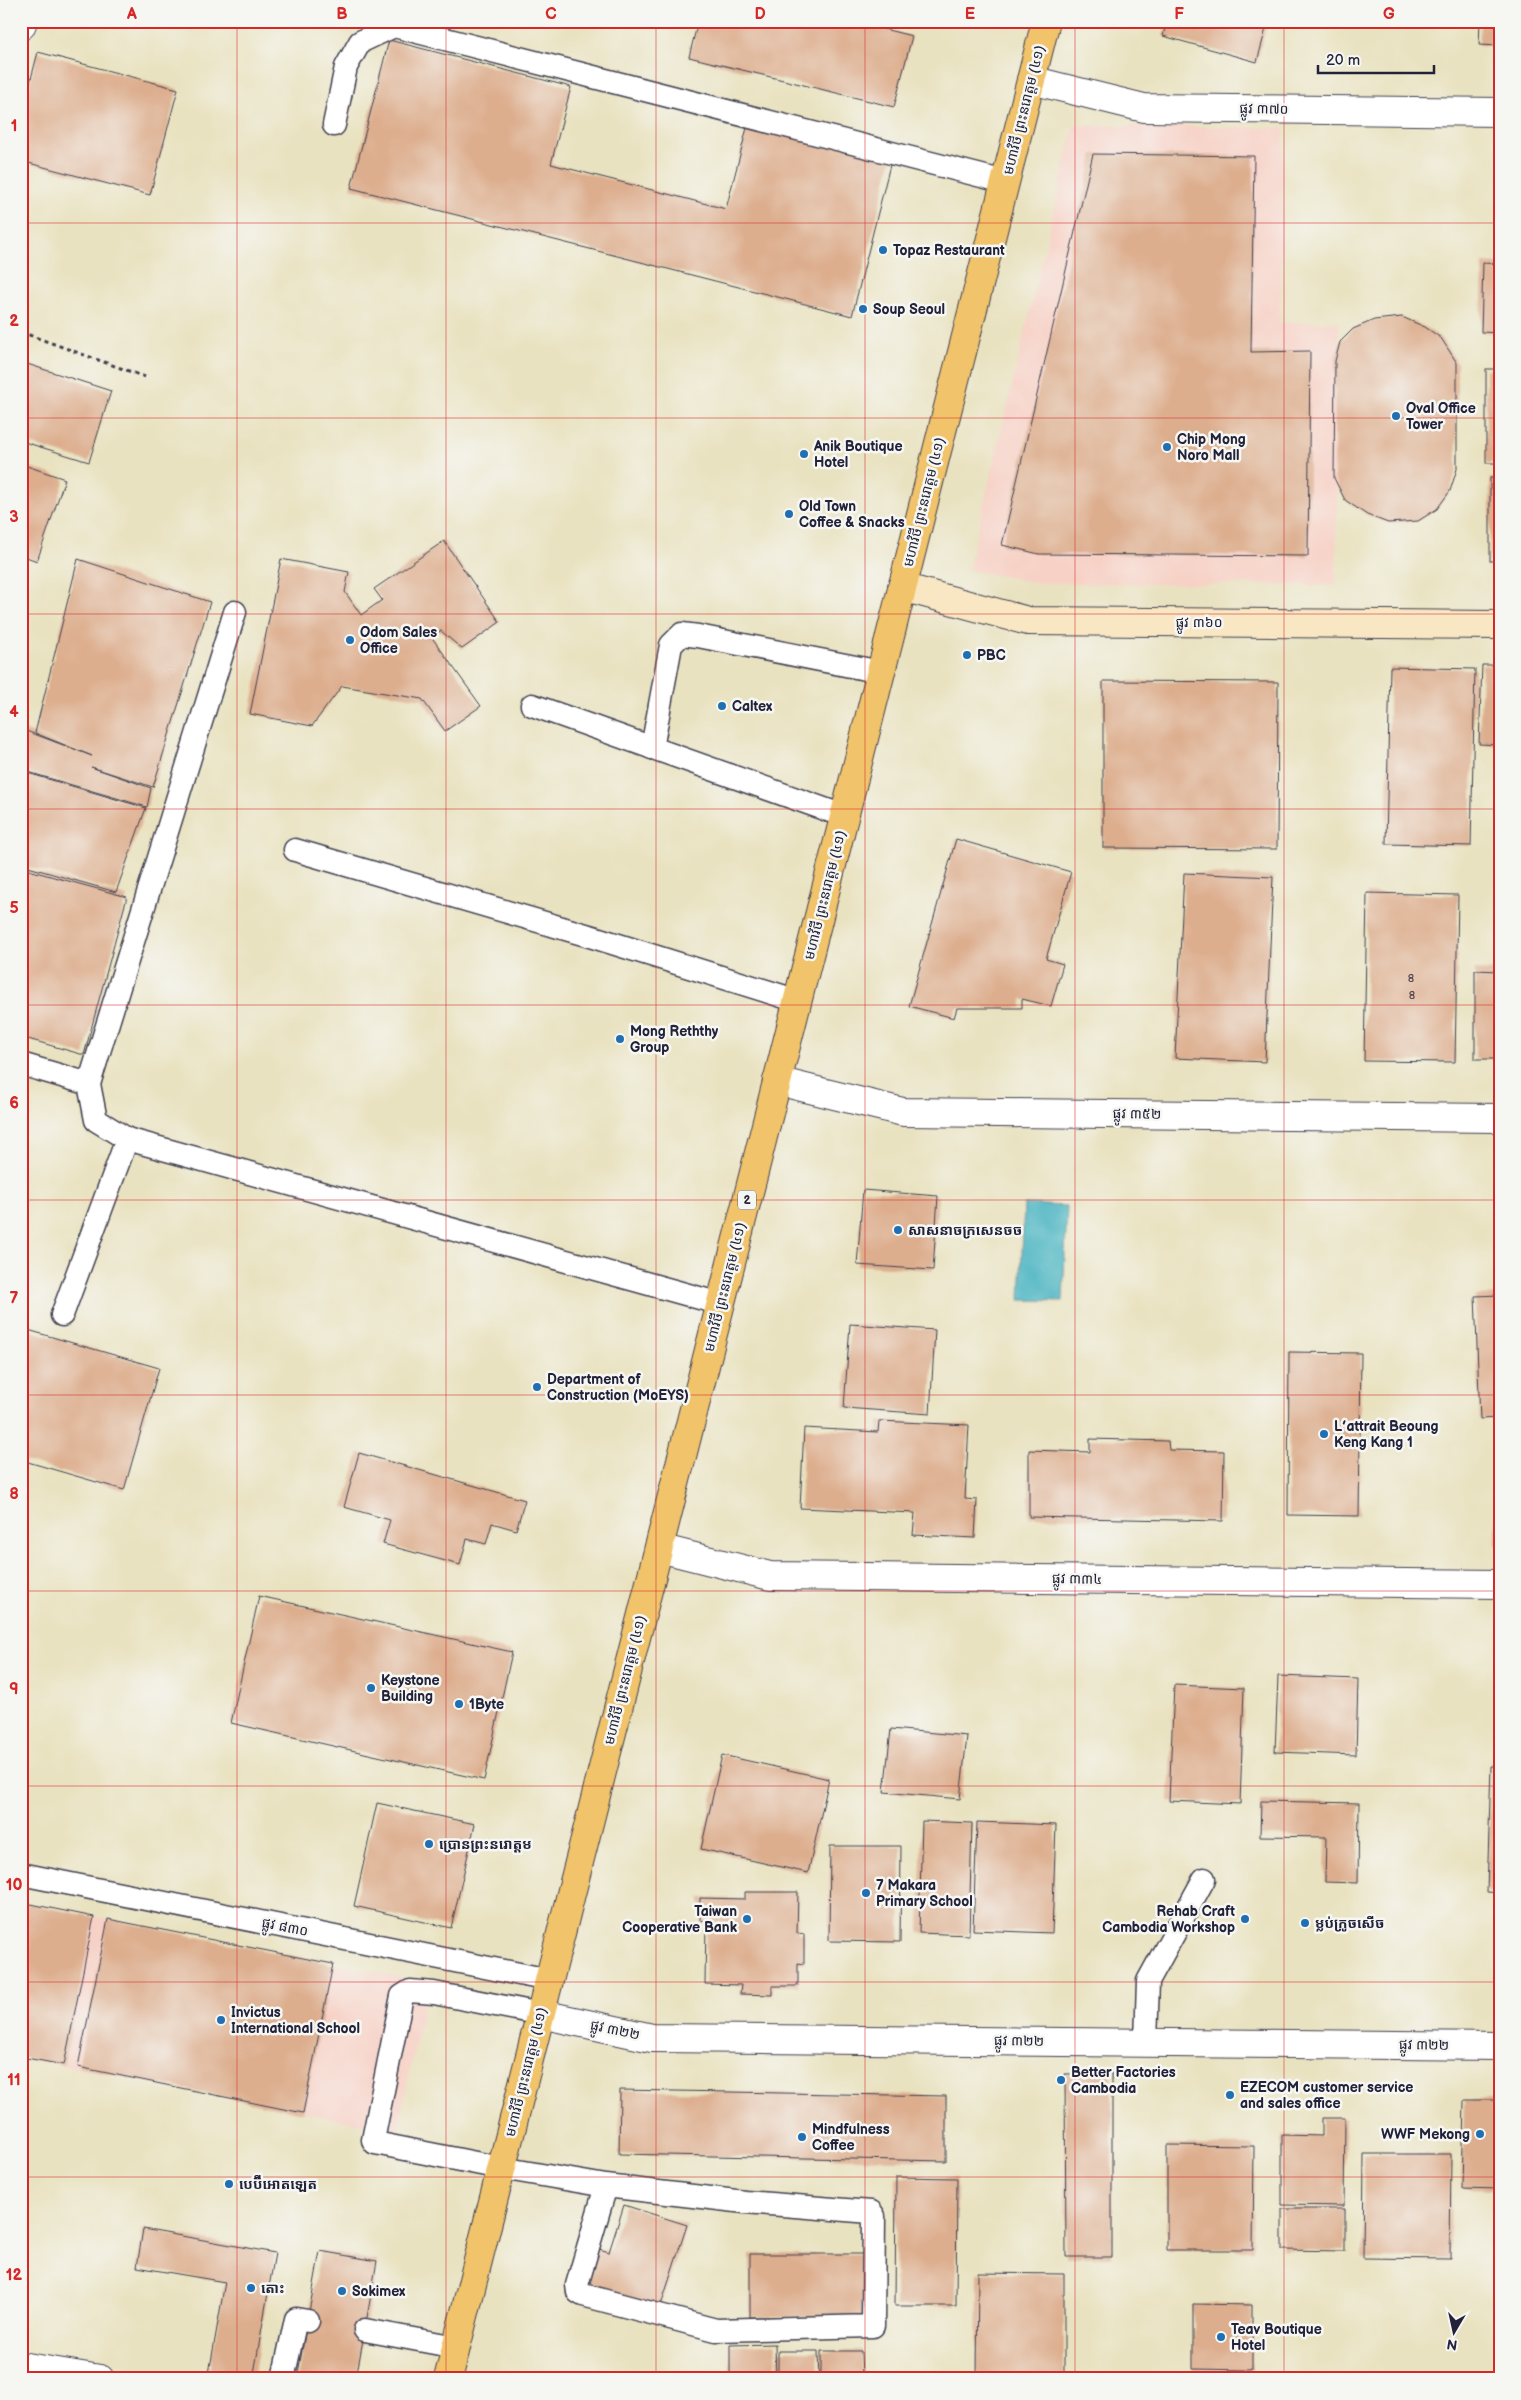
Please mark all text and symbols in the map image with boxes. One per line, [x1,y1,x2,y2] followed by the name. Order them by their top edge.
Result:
[126,5,137,24] text: A
[336,5,348,24] text: B
[545,5,557,24] text: C
[754,5,766,24] text: D
[965,5,975,24] text: E
[1174,5,1184,24] text: F
[1383,5,1395,24] text: G
[1318,42,1435,74] scale bar
[999,43,1049,176] street label: មហាវិថី ព្រះនរោត្តម (៤១)
[1326,51,1360,70] text: 20 m
[1239,100,1289,121] street label: ផ្លូវ ៣៧០
[11,117,17,136] text: 1
[893,242,1005,259] place label: Topaz Restaurant
[877,244,889,256] marker: Topaz Restaurant
[873,301,945,318] place label: Soup Seoul
[857,303,869,315] marker: Soup Seoul
[9,312,19,331] text: 2
[1406,400,1476,433] place label: Oval Office Tower
[1390,410,1402,422] marker: Oval Office Tower
[1177,431,1246,464] place label: Chip Mong Noro Mall
[899,435,949,568] street label: មហាវិថី ព្រះនរោត្តម (៤១)
[813,438,902,471] place label: Anik Boutique Hotel
[1161,441,1173,453] marker: Chip Mong Noro Mall
[798,448,810,460] marker: Anik Boutique Hotel
[799,498,905,531] place label: Old Town Coffee & Snacks
[9,508,19,527] text: 3
[783,508,795,520] marker: Old Town Coffee & Snacks
[1175,614,1223,634] street label: ផ្លូវ ៣៦០
[360,624,437,657] place label: Odom Sales Office
[344,634,356,646] marker: Odom Sales Office
[977,647,1006,664] place label: PBC
[961,649,973,661] marker: PBC
[732,698,773,715] place label: Caltex
[716,700,728,712] marker: Caltex
[9,703,19,722] text: 4
[800,828,850,961] street label: មហាវិថី ព្រះនរោត្តម (៤១)
[9,899,19,918] text: 5
[1408,972,1414,985] house number: 8
[1409,989,1415,1002] house number: 8
[630,1023,719,1056] place label: Mong Reththy Group
[614,1033,626,1045] marker: Mong Reththy Group
[9,1094,19,1113] text: 6
[1112,1105,1162,1126] street label: ផ្លូវ ៣៥២
[738,1190,756,1210] road number: 2
[700,1220,750,1353] street label: មហាវិថី ព្រះនរោត្តម (៤១)
[908,1222,1022,1239] place label: សាសនាចក្រសេនចច
[892,1224,904,1236] marker: សាសនាចក្រសេនចច
[10,1289,19,1308] text: 7
[547,1371,689,1404] place label: Department of Construction (MoEYS)
[531,1381,543,1393] marker: Department of Construction (MoEYS)
[1334,1418,1439,1451] place label: L’attrait Beoung Keng Kang 1
[1318,1428,1330,1440] marker: L’attrait Beoung Keng Kang 1
[9,1485,19,1504] text: 8
[1052,1570,1102,1591] street label: ផ្លូវ ៣៣៤
[600,1613,650,1746] street label: មហាវិថី ព្រះនរោត្តម (៤១)
[381,1672,440,1705] place label: Keystone Building
[9,1680,19,1699] text: 9
[365,1682,377,1694] marker: Keystone Building
[469,1696,504,1713] place label: 1Byte
[453,1698,465,1710] marker: 1Byte
[439,1836,532,1853] place label: ប្រោនព្រះនរោត្តម
[423,1838,435,1850] marker: ប្រោនព្រះនរោត្តម
[6,1876,22,1895] text: 10
[876,1877,973,1910] place label: 7 Makara Primary School
[860,1887,872,1899] marker: 7 Makara Primary School
[622,1903,738,1936] place label: Taiwan Cooperative Bank
[1102,1903,1235,1936] place label: Rehab Craft Cambodia Workshop
[741,1913,753,1925] marker: Taiwan Cooperative Bank
[1239,1913,1251,1925] marker: Rehab Craft Cambodia Workshop
[260,1914,310,1943] street label: ផ្លូវ ៨៣០
[1315,1915,1384,1932] place label: ម្លប់ក្រូចសើច
[1299,1917,1311,1929] marker: ម្លប់ក្រូចសើច
[231,2004,360,2037] place label: Invictus International School
[501,2005,551,2138] street label: មហាវិថី ព្រះនរោត្តម (៤១)
[215,2014,227,2026] marker: Invictus International School
[588,2016,641,2047] street label: ផ្លូវ ៣២២
[994,2032,1044,2053] street label: ផ្លូវ ៣២២
[1399,2036,1449,2057] street label: ផ្លូវ ៣២២
[1071,2064,1176,2097] place label: Better Factories Cambodia
[7,2071,21,2090] text: 11
[1055,2074,1067,2086] marker: Better Factories Cambodia
[1240,2079,1413,2112] place label: EZECOM customer service and sales office
[1224,2089,1236,2101] marker: EZECOM customer service and sales office
[812,2121,890,2154] place label: Mindfulness Coffee
[1381,2126,1470,2143] place label: WWF Mekong
[1474,2128,1486,2140] marker: WWF Mekong
[796,2131,808,2143] marker: Mindfulness Coffee
[239,2174,317,2193] place label: បេប៊ីអោតឡេត
[223,2178,235,2190] marker: បេប៊ីអោតឡេត
[6,2266,23,2285] text: 12
[261,2280,285,2297] place label: តោះ
[245,2282,257,2294] marker: តោះ
[352,2283,406,2300] place label: Sokimex
[336,2285,348,2297] marker: Sokimex
[1428,2308,1478,2358] north arrow
[1231,2321,1322,2354] place label: Teav Boutique Hotel
[1215,2331,1227,2343] marker: Teav Boutique Hotel
[1446,2335,1459,2354] text: N

